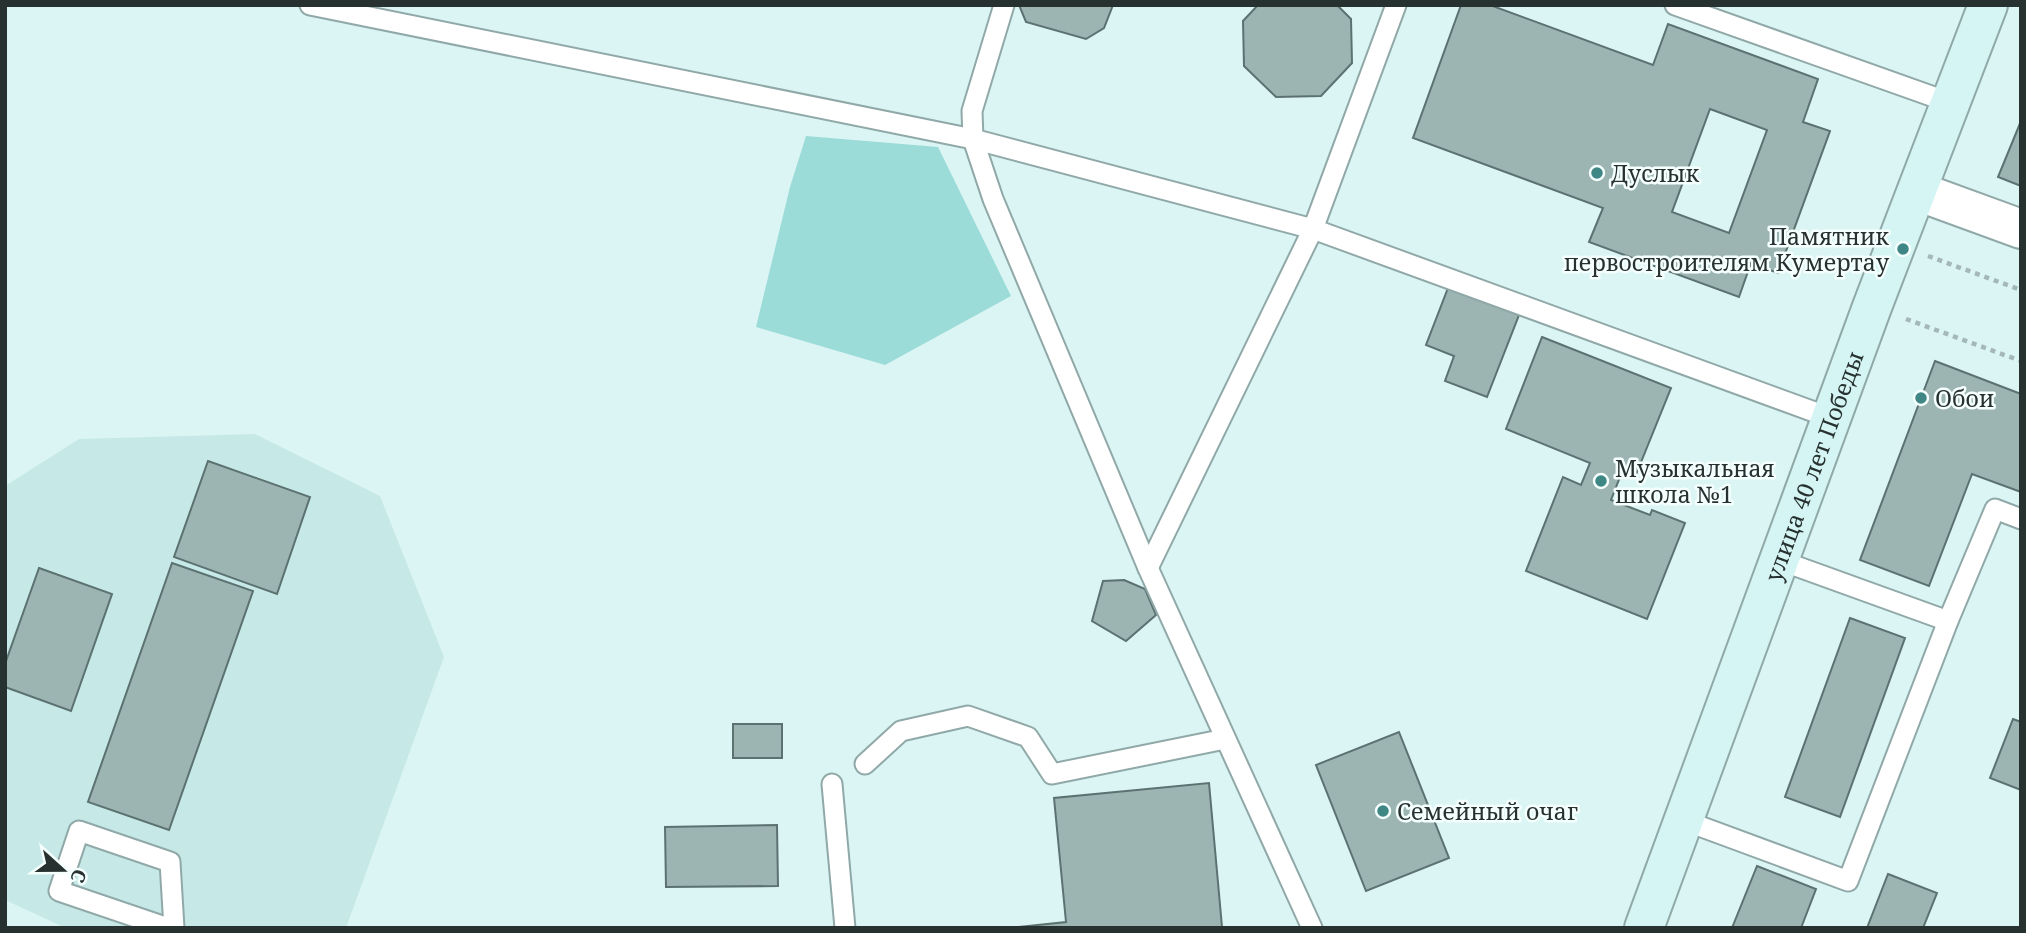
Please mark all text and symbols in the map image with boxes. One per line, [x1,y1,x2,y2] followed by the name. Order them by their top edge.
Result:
[1611,157,1699,189] place label: Дуслык
[1589,165,1605,181] marker: Дуслык
[1564,220,1890,278] place label: Памятник первостроителям Кумертау
[1895,241,1911,257] marker: Памятник первостроителям Кумертау
[1757,346,1871,586] street label: улица 40 лет Победы
[1935,382,1994,414] place label: Обои
[1913,390,1929,406] marker: Обои
[1615,452,1775,510] place label: Музыкальная школа №1
[1593,473,1609,489] marker: Музыкальная школа №1
[1397,795,1578,827] place label: Семейный очаг
[1375,803,1391,819] marker: Семейный очаг
[28,835,98,905] north arrow
[64,866,93,887] text: С

